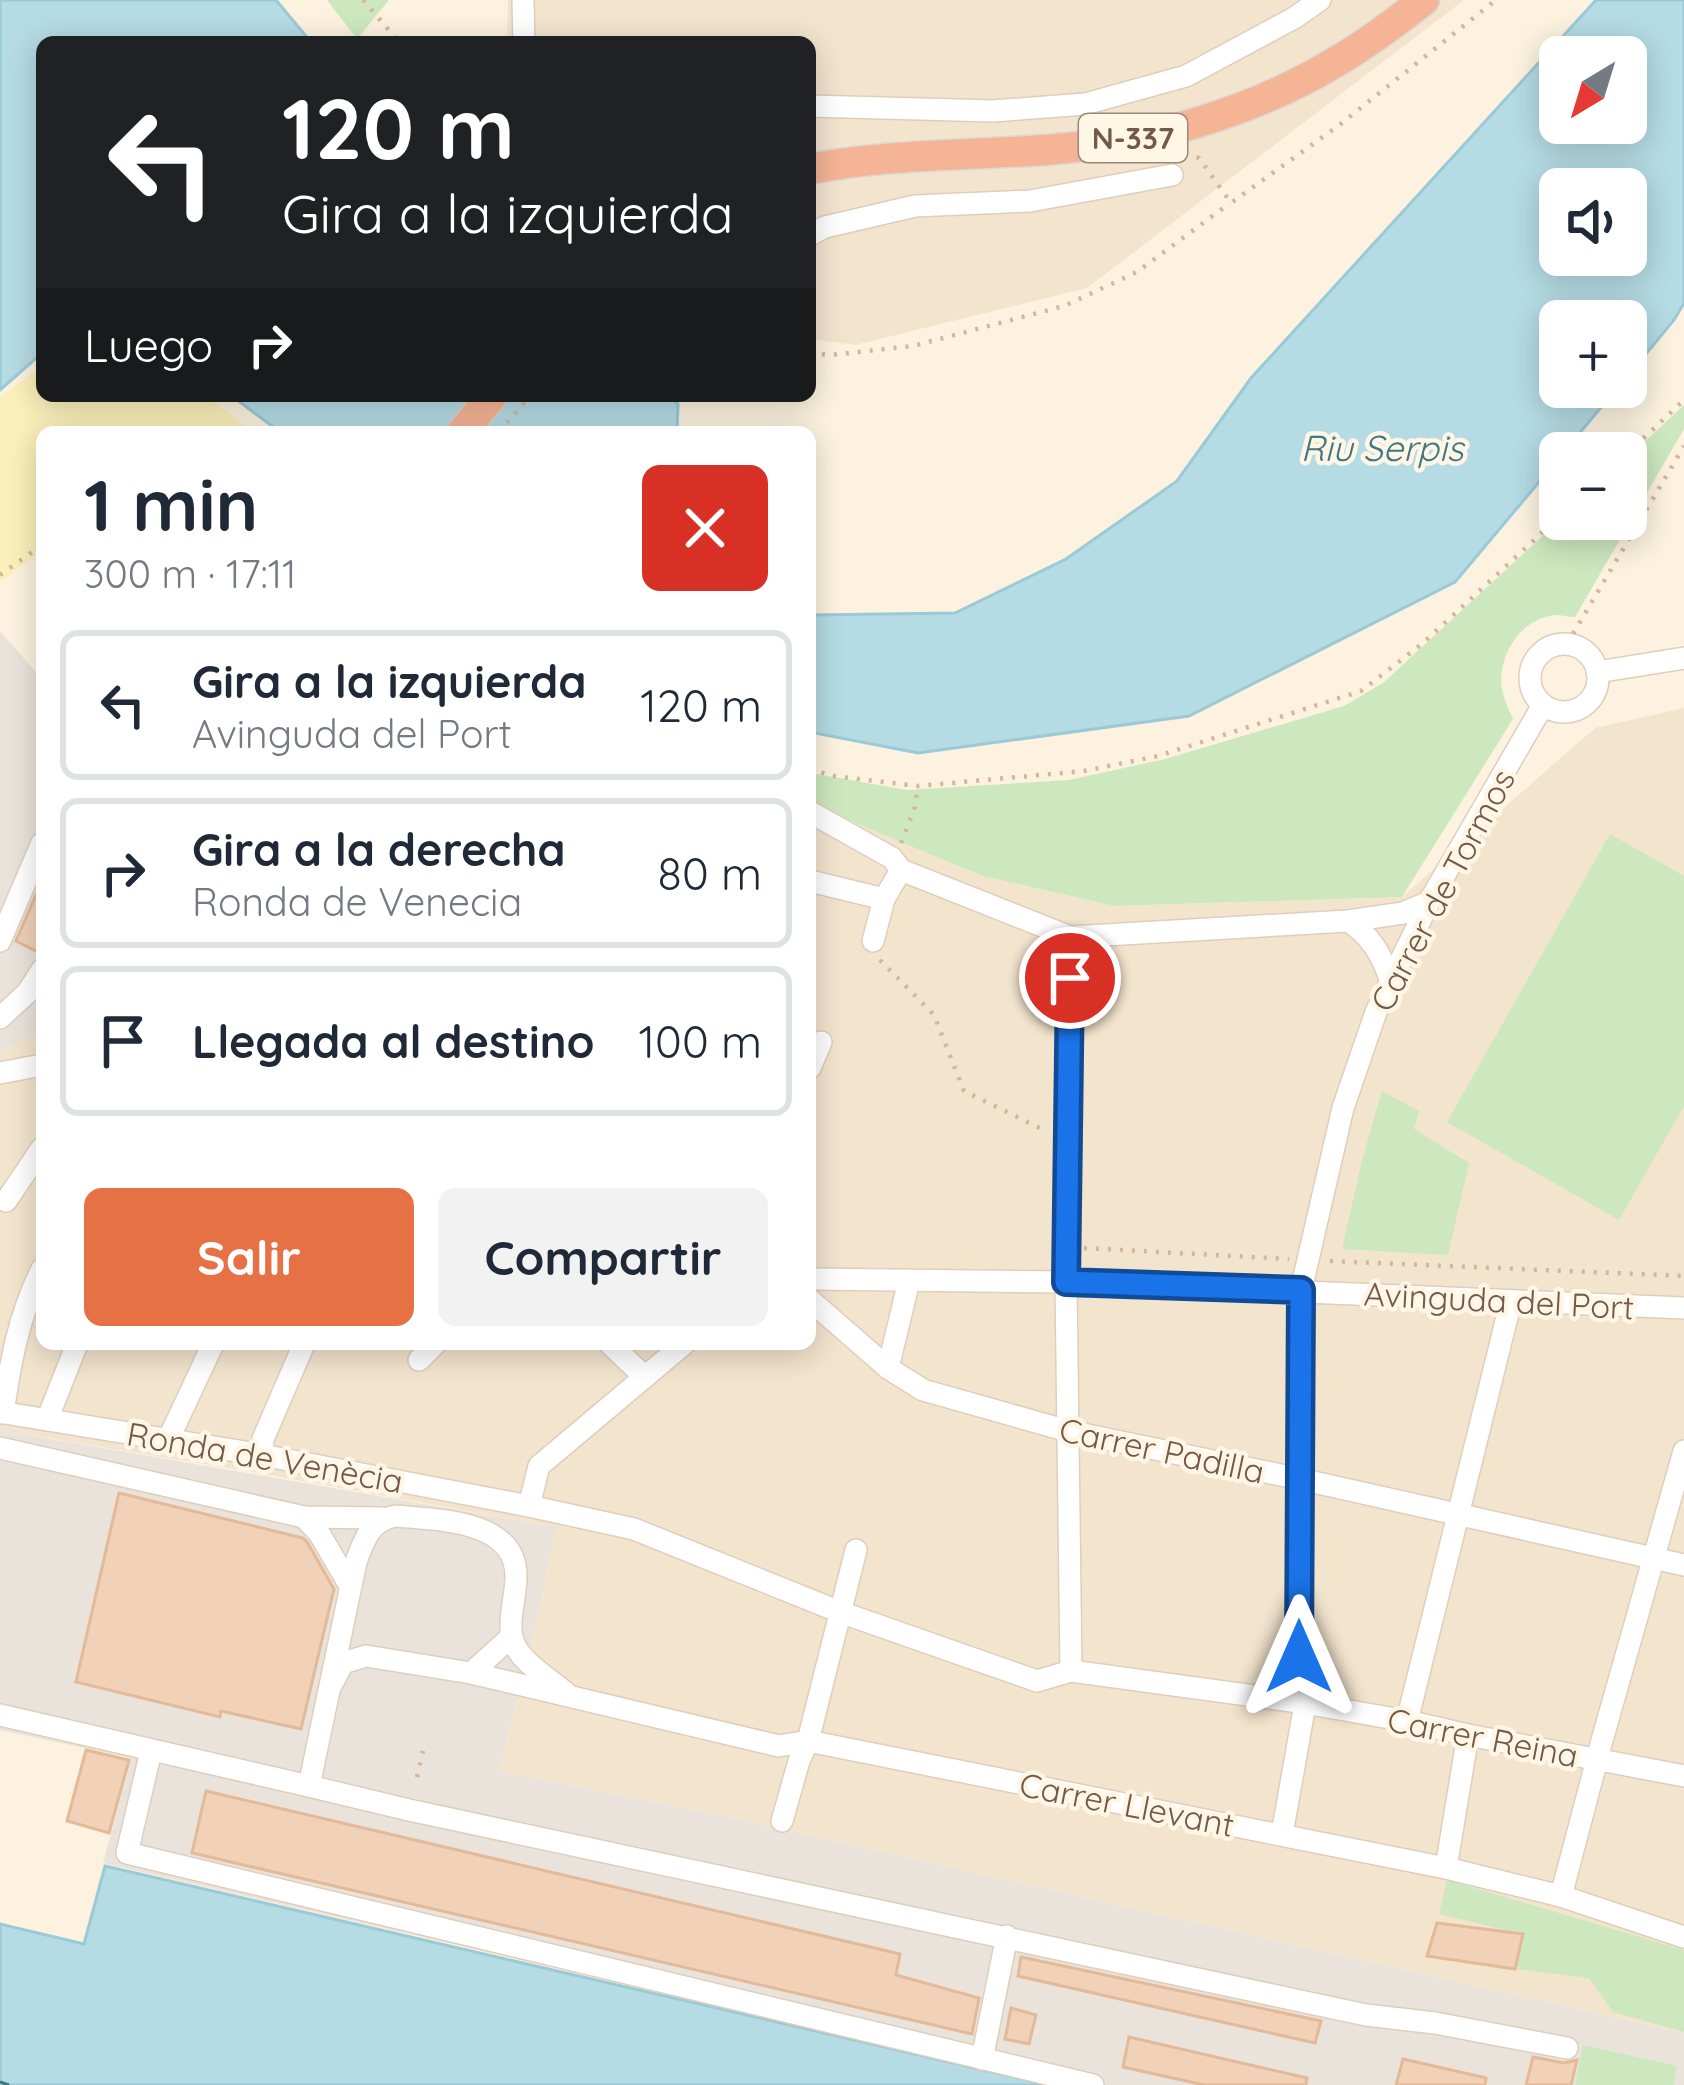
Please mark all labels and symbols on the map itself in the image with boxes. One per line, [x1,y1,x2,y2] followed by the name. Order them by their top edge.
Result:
[1539,36,1647,144] north arrow
[1079,114,1187,162] road number: N-337
[1301,425,1466,470] water label: Riu Serpis
[1361,762,1523,1018] street label: Carrer de Tormos
[1019,927,1121,1029] pin
[1363,1272,1635,1328] street label: Avinguda del Port
[1056,1408,1268,1492] street label: Carrer Padilla
[124,1413,406,1501] street label: Ronda de Venècia
[1236,1594,1362,1720] position arrow
[1384,1698,1582,1776] street label: Carrer Reina
[1016,1763,1238,1845] street label: Carrer Llevant

